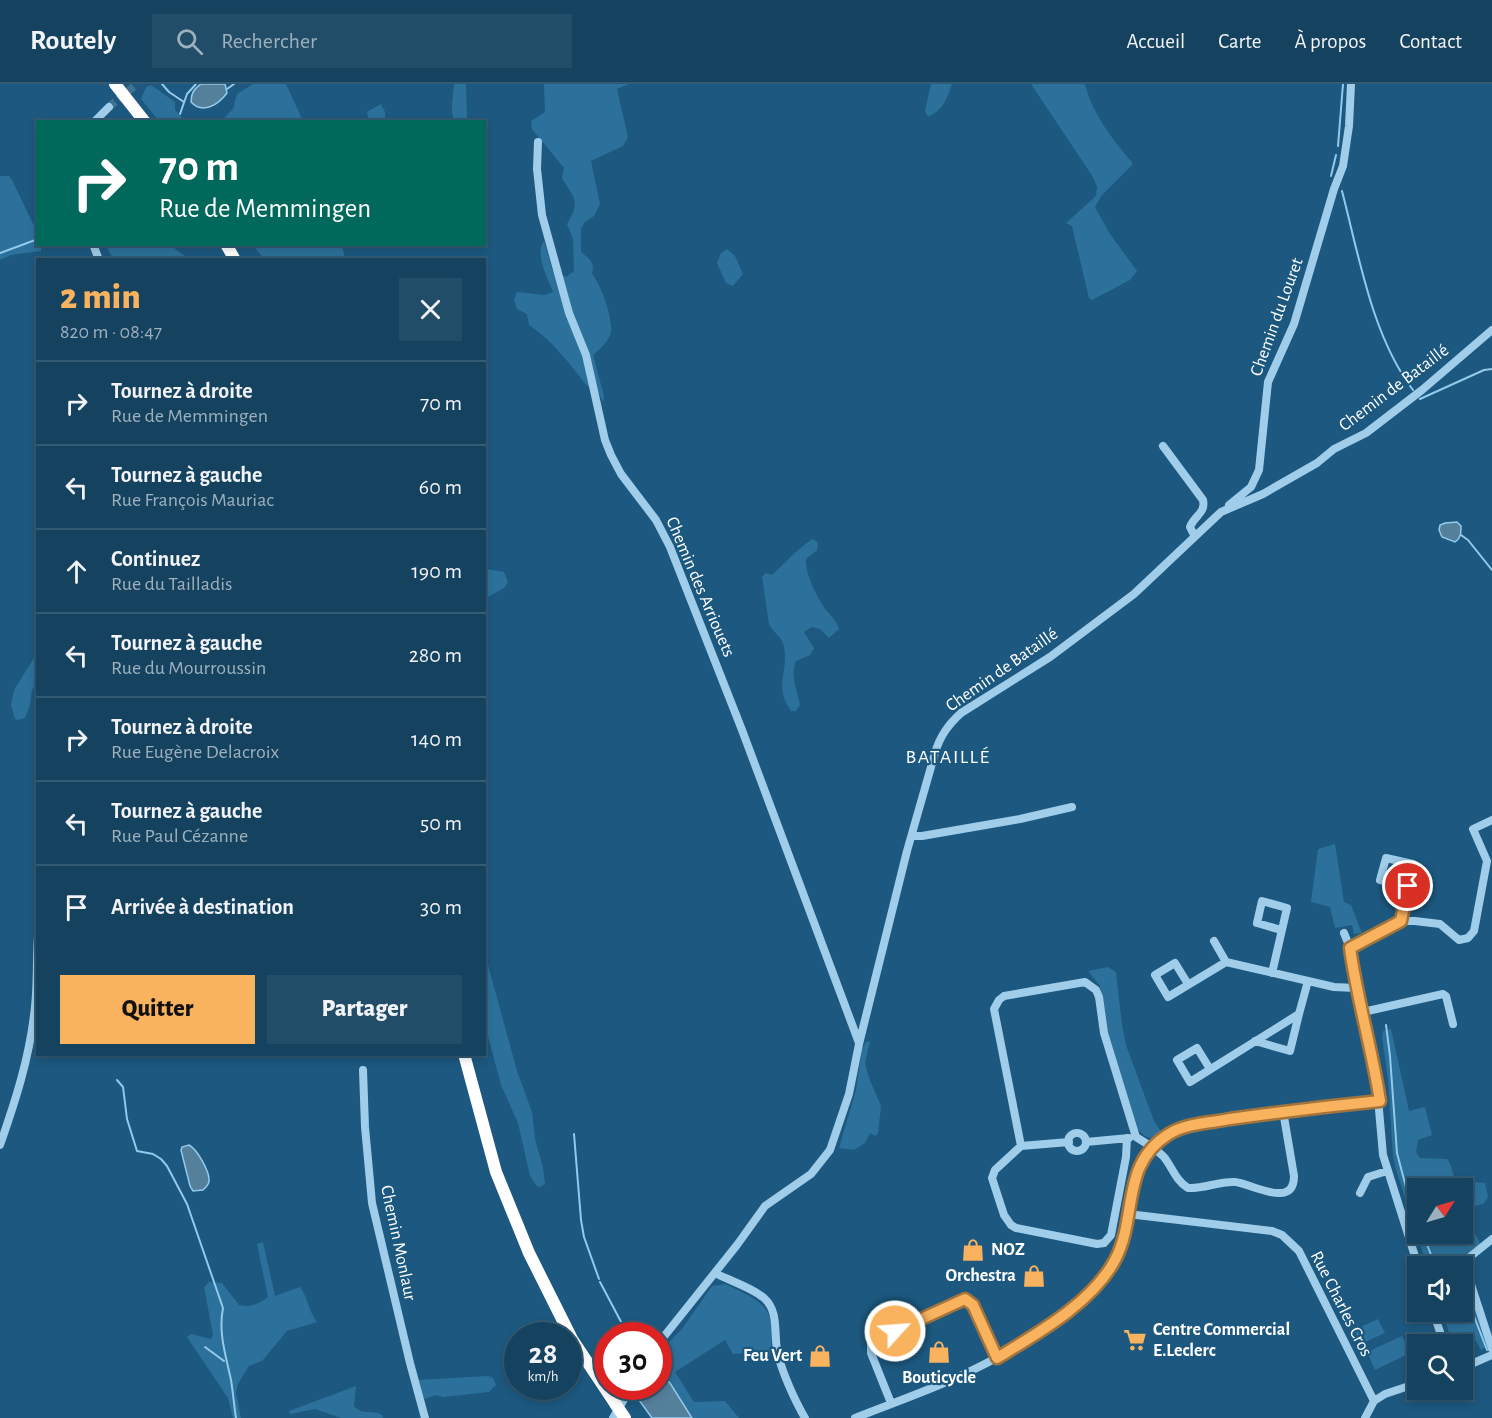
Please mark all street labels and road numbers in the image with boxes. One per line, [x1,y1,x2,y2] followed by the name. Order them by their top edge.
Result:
[1247,255,1307,379] street label: Chemin du Louret
[1336,341,1452,435] street label: Chemin de Bataillé
[662,514,738,660] street label: Chemin des Arriouets
[943,625,1061,715] street label: Chemin de Bataillé
[377,1184,419,1302] street label: Chemin Monlaur
[1307,1248,1375,1360] street label: Rue Charles Cros

